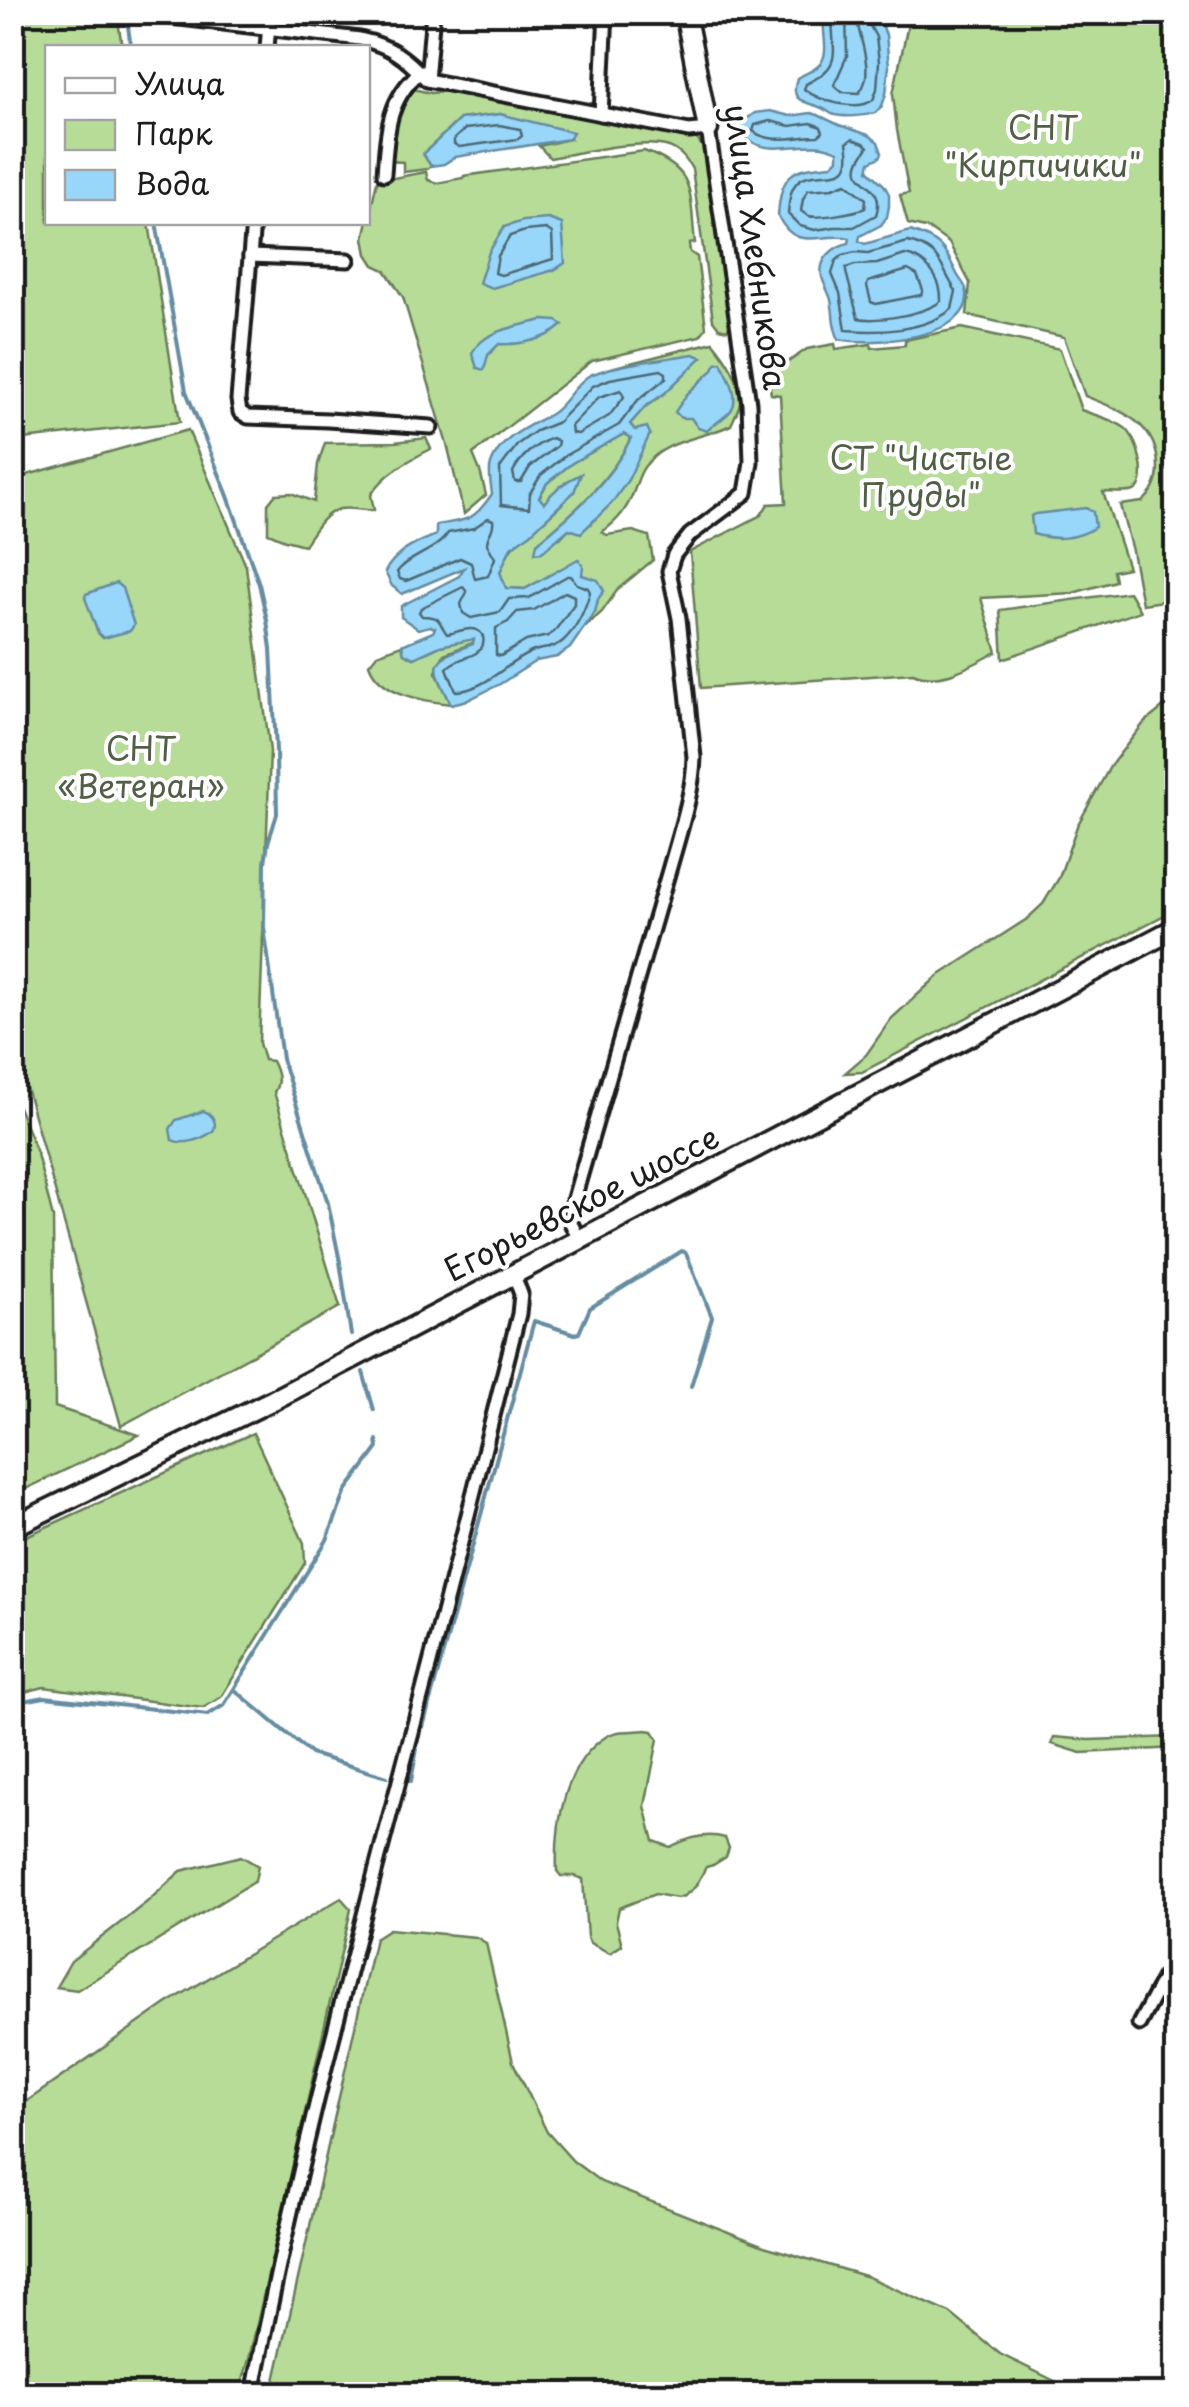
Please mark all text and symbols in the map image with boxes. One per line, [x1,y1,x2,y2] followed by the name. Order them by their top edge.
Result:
[45,45,370,225] legend
[135,60,225,105] text: Улица
[713,101,801,393] street label: улица Хлебникова
[944,103,1142,188] park label: СНТ "Кирпичики"
[135,110,213,155] text: Парк
[135,160,210,205] text: Вода
[829,433,1013,518] park label: СТ "Чистые Пруды"
[57,724,225,809] park label: СНТ «Ветеран»
[435,1112,727,1292] street label: Егорьевское шоссе

